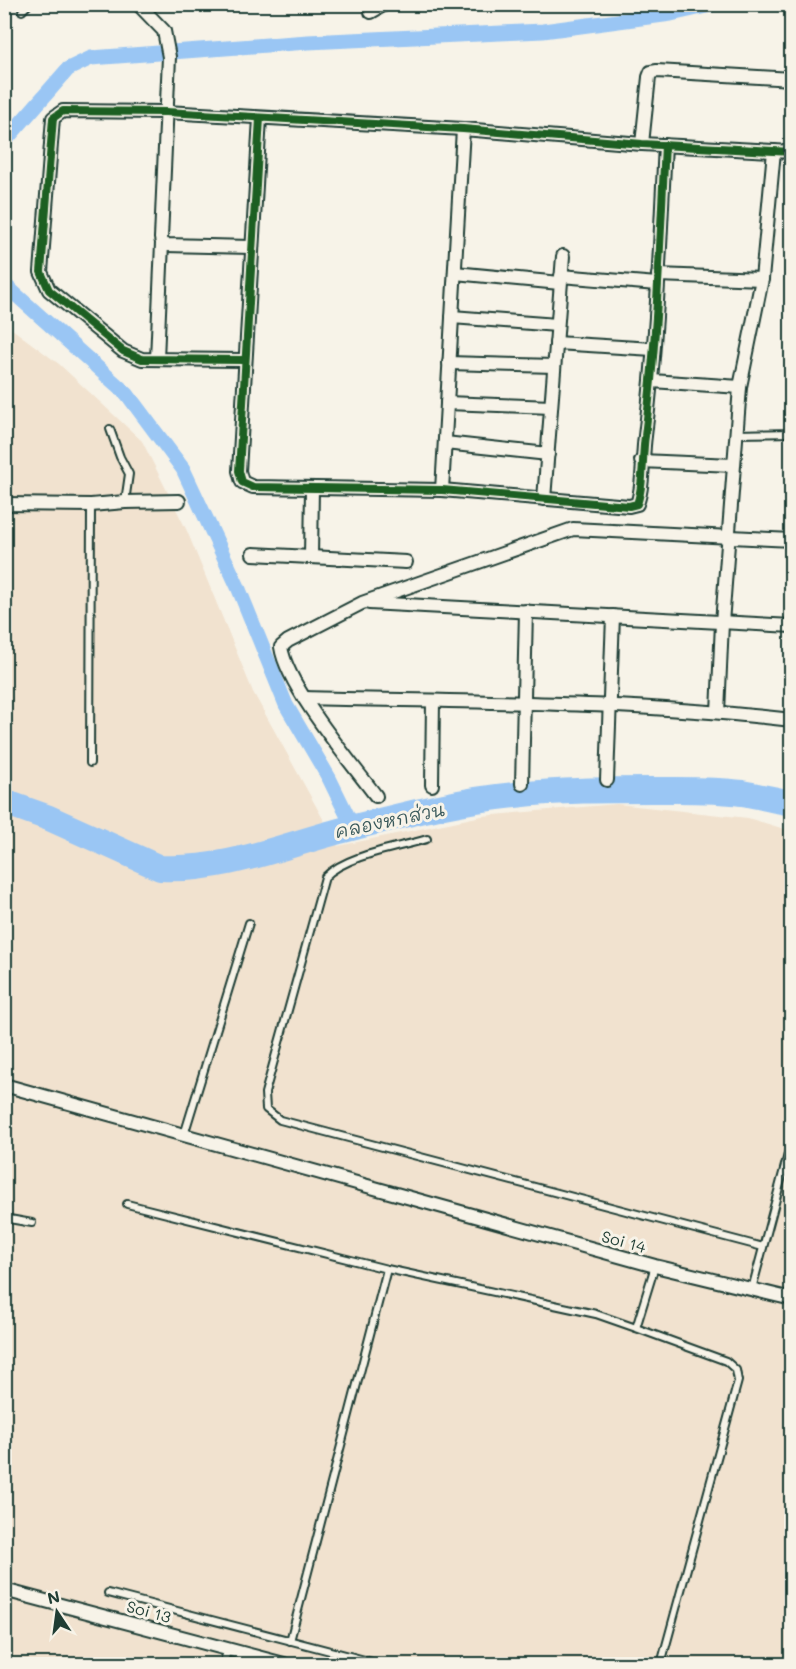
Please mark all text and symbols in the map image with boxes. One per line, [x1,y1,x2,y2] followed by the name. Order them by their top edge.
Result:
[333,797,447,843] water label: คลองหกส่วน
[600,1225,649,1257] street label: Soi 14
[27,1582,87,1642] north arrow
[45,1585,62,1608] text: N
[125,1595,173,1627] street label: Soi 13

